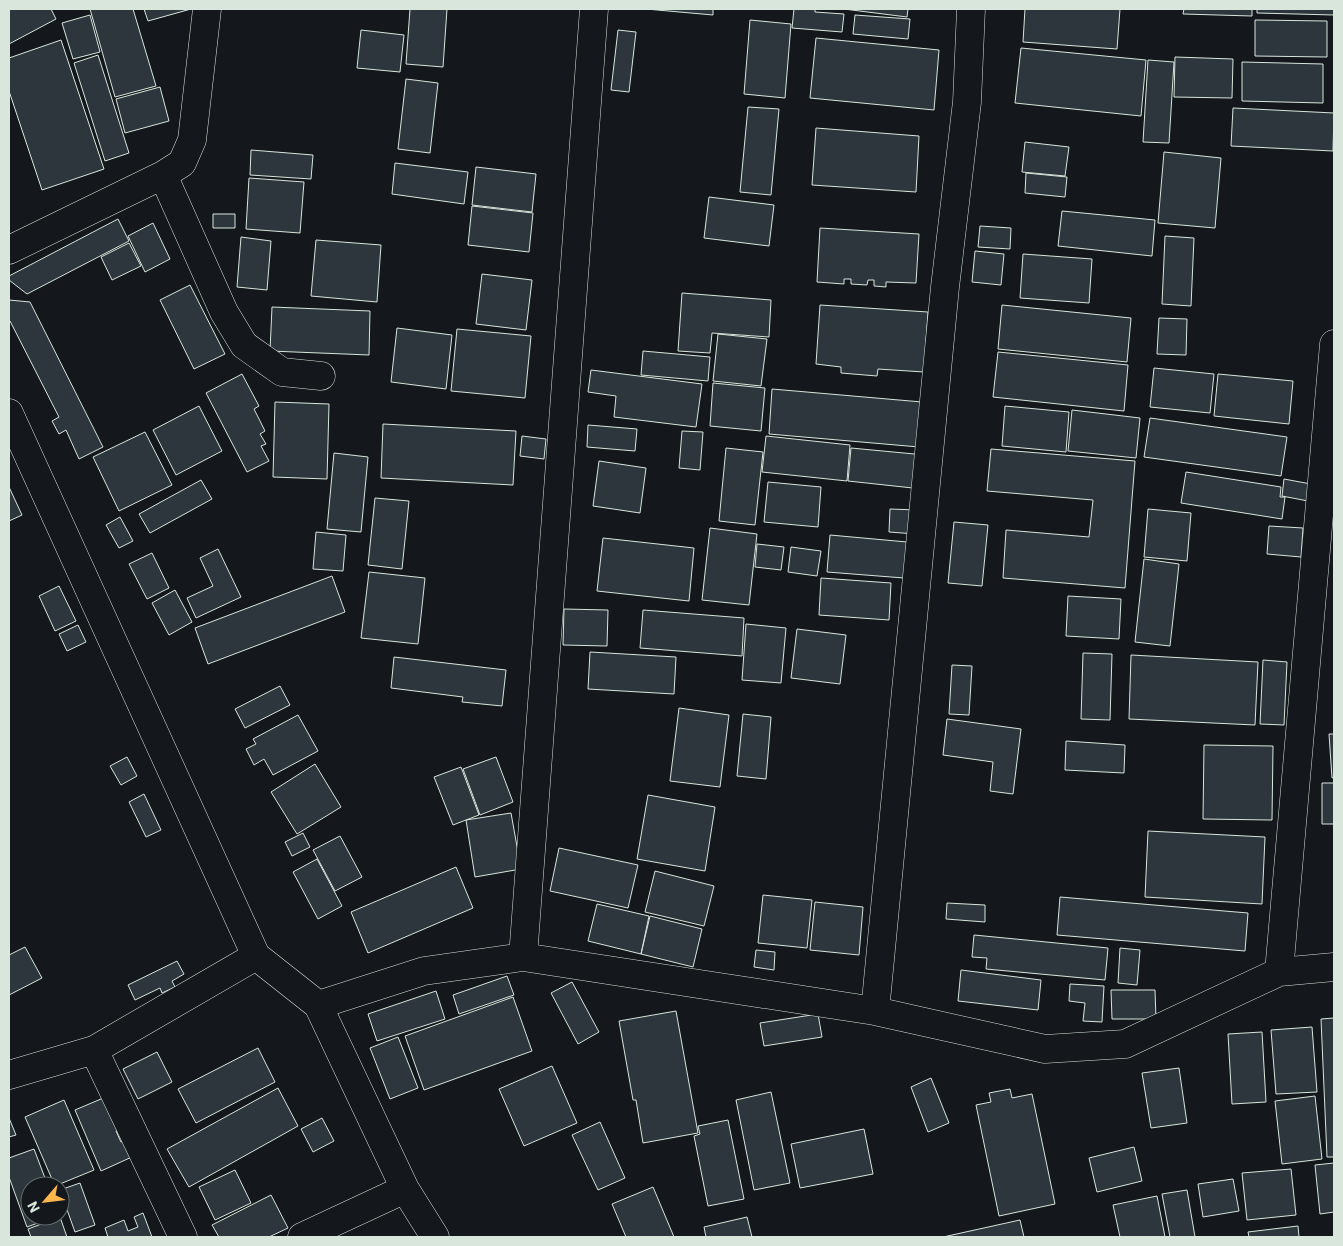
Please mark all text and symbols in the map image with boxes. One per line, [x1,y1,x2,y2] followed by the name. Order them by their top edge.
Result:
[20,1176,70,1226] north arrow
[24,1199,43,1215] text: N

